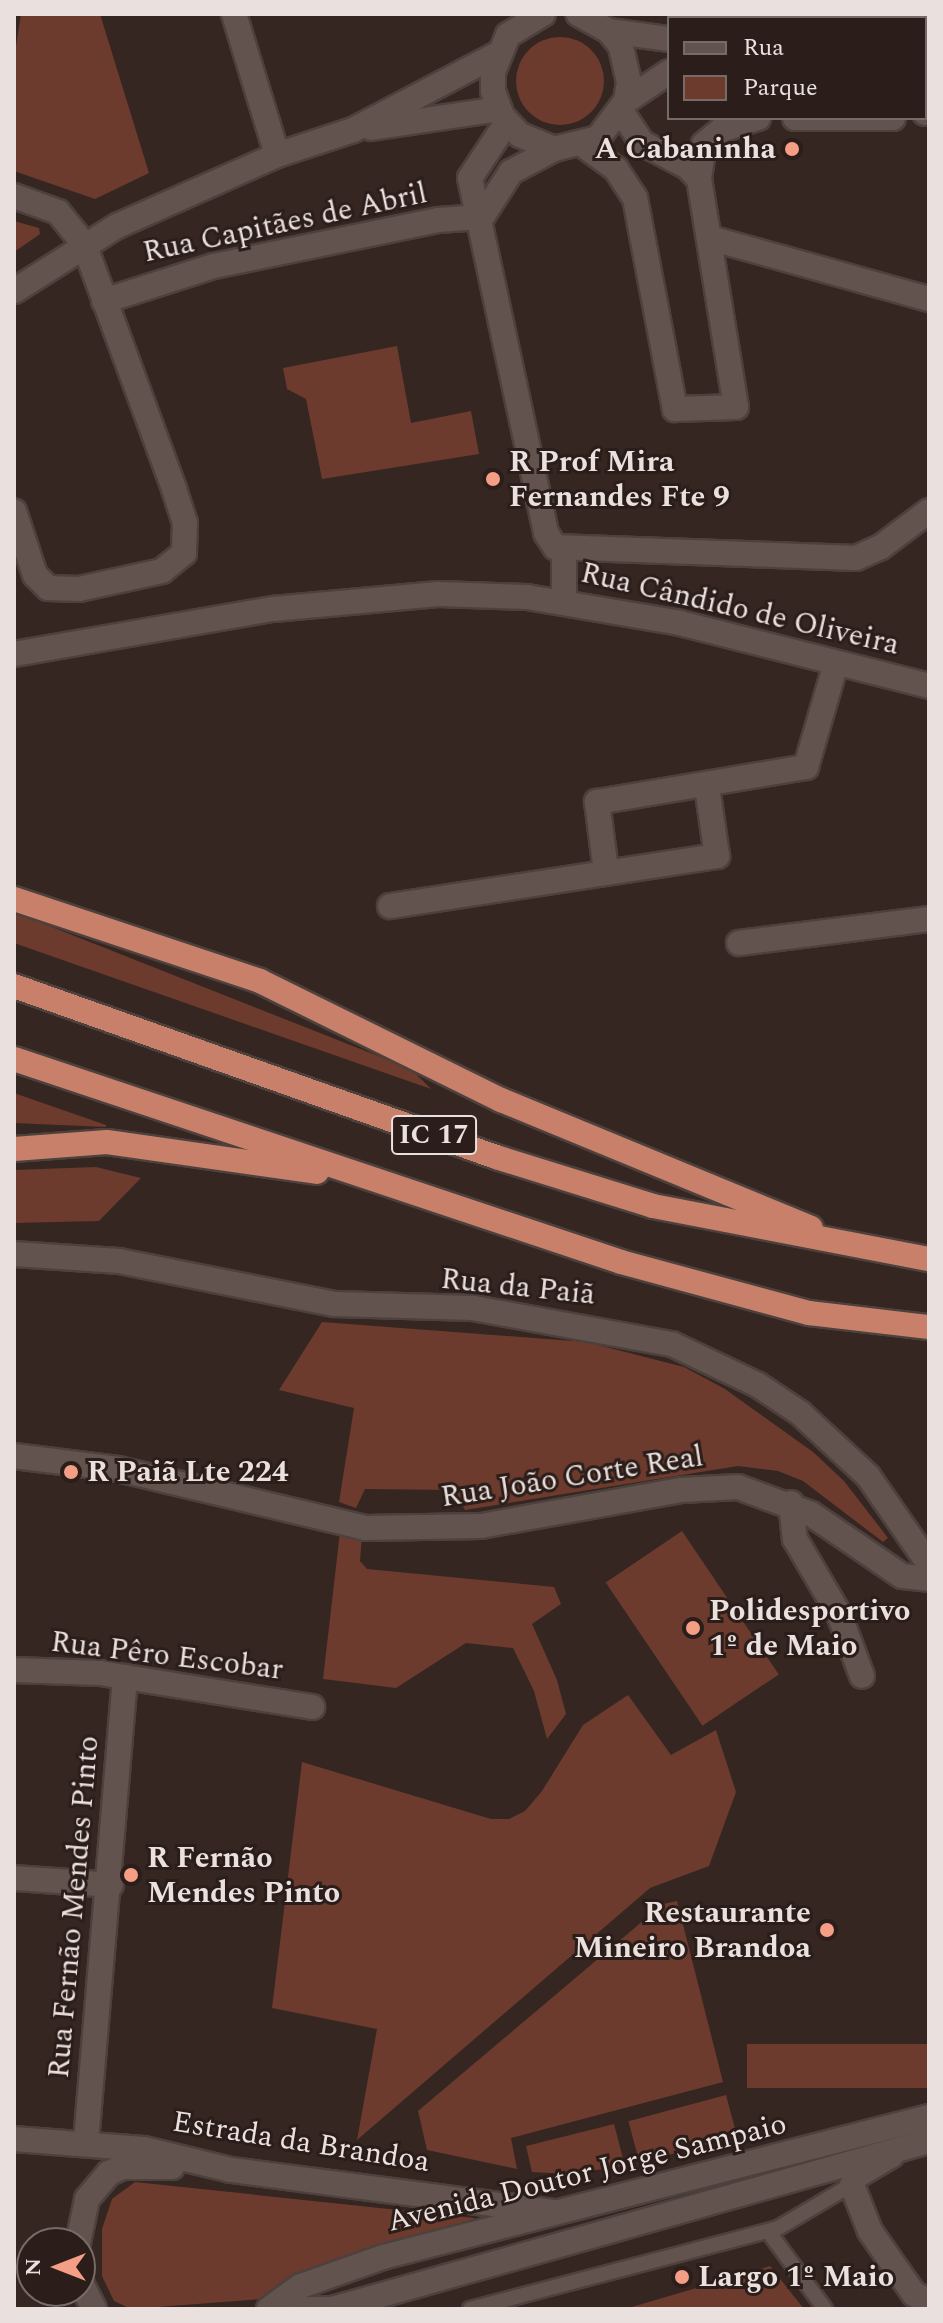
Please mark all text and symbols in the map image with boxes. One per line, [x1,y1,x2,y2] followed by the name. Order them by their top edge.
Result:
[667,16,927,120] legend
[743,30,784,66] text: Rua
[743,70,818,106] text: Parque
[595,131,776,167] place label: A Cabaninha
[783,140,801,158] marker: A Cabaninha
[140,175,430,271] street label: Rua Capitães de Abril
[509,444,730,514] place label: R Prof Mira Fernandes Fte 9
[484,470,502,488] marker: R Prof Mira Fernandes Fte 9
[577,555,903,663] street label: Rua Cândido de Oliveira
[390,1111,478,1159] road number: IC 17
[439,1261,597,1313] street label: Rua da Paiã
[438,1438,706,1516] street label: Rua João Corte Real
[87,1454,289,1490] place label: R Paiã Lte 224
[62,1463,80,1481] marker: R Paiã Lte 224
[709,1593,910,1664] place label: Polidesportivo 1º de Maio
[684,1619,702,1637] marker: Polidesportivo 1º de Maio
[49,1624,285,1688] street label: Rua Pêro Escobar
[41,1734,107,2080] street label: Rua Fernão Mendes Pinto
[147,1840,340,1910] place label: R Fernão Mendes Pinto
[122,1866,140,1884] marker: R Fernão Mendes Pinto
[574,1895,811,1966] place label: Restaurante Mineiro Brandoa
[818,1921,836,1939] marker: Restaurante Mineiro Brandoa
[170,2104,432,2180] street label: Estrada da Brandoa
[384,2106,790,2240] street label: Avenida Doutor Jorge Sampaio
[16,2227,96,2307] north arrow
[17,2258,50,2276] text: N
[698,2259,894,2295] place label: Largo 1º Maio
[673,2268,691,2286] marker: Largo 1º Maio

